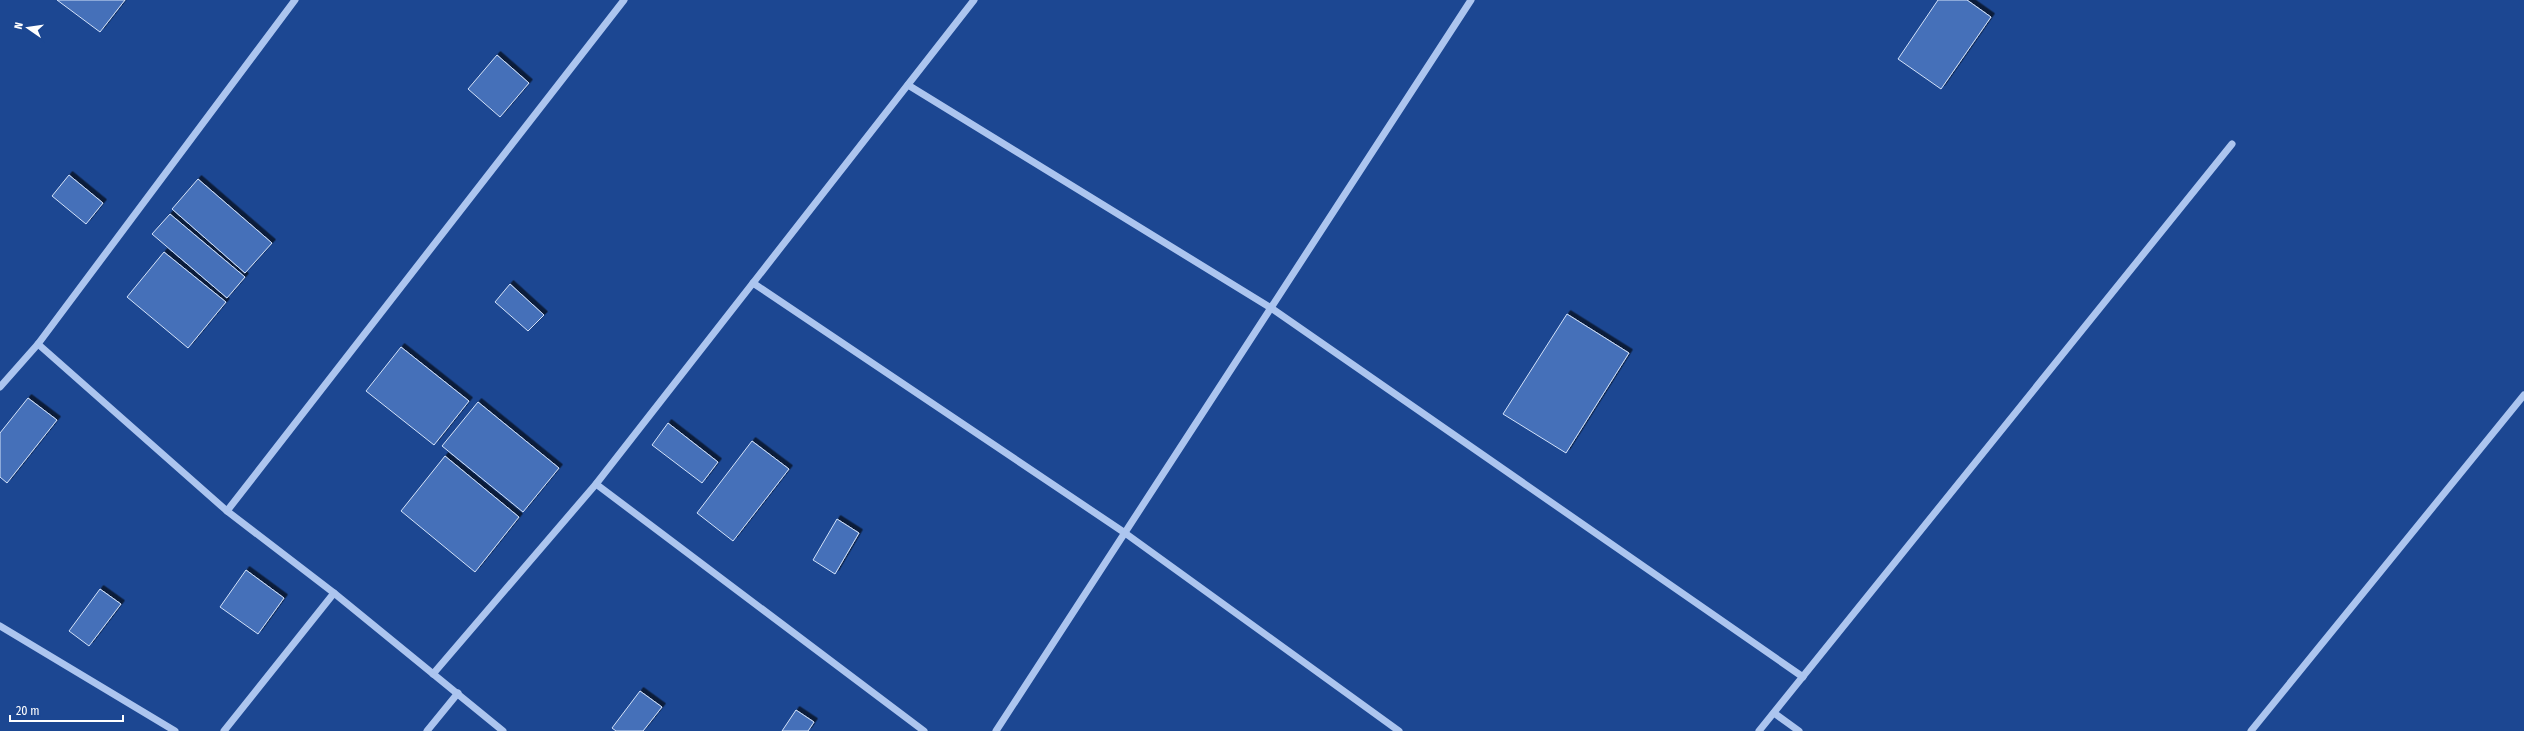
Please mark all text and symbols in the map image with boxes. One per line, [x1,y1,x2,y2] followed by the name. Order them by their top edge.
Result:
[8,8,48,48] north arrow
[12,21,26,31] text: N
[10,697,123,723] scale bar
[16,704,40,718] text: 20 m

